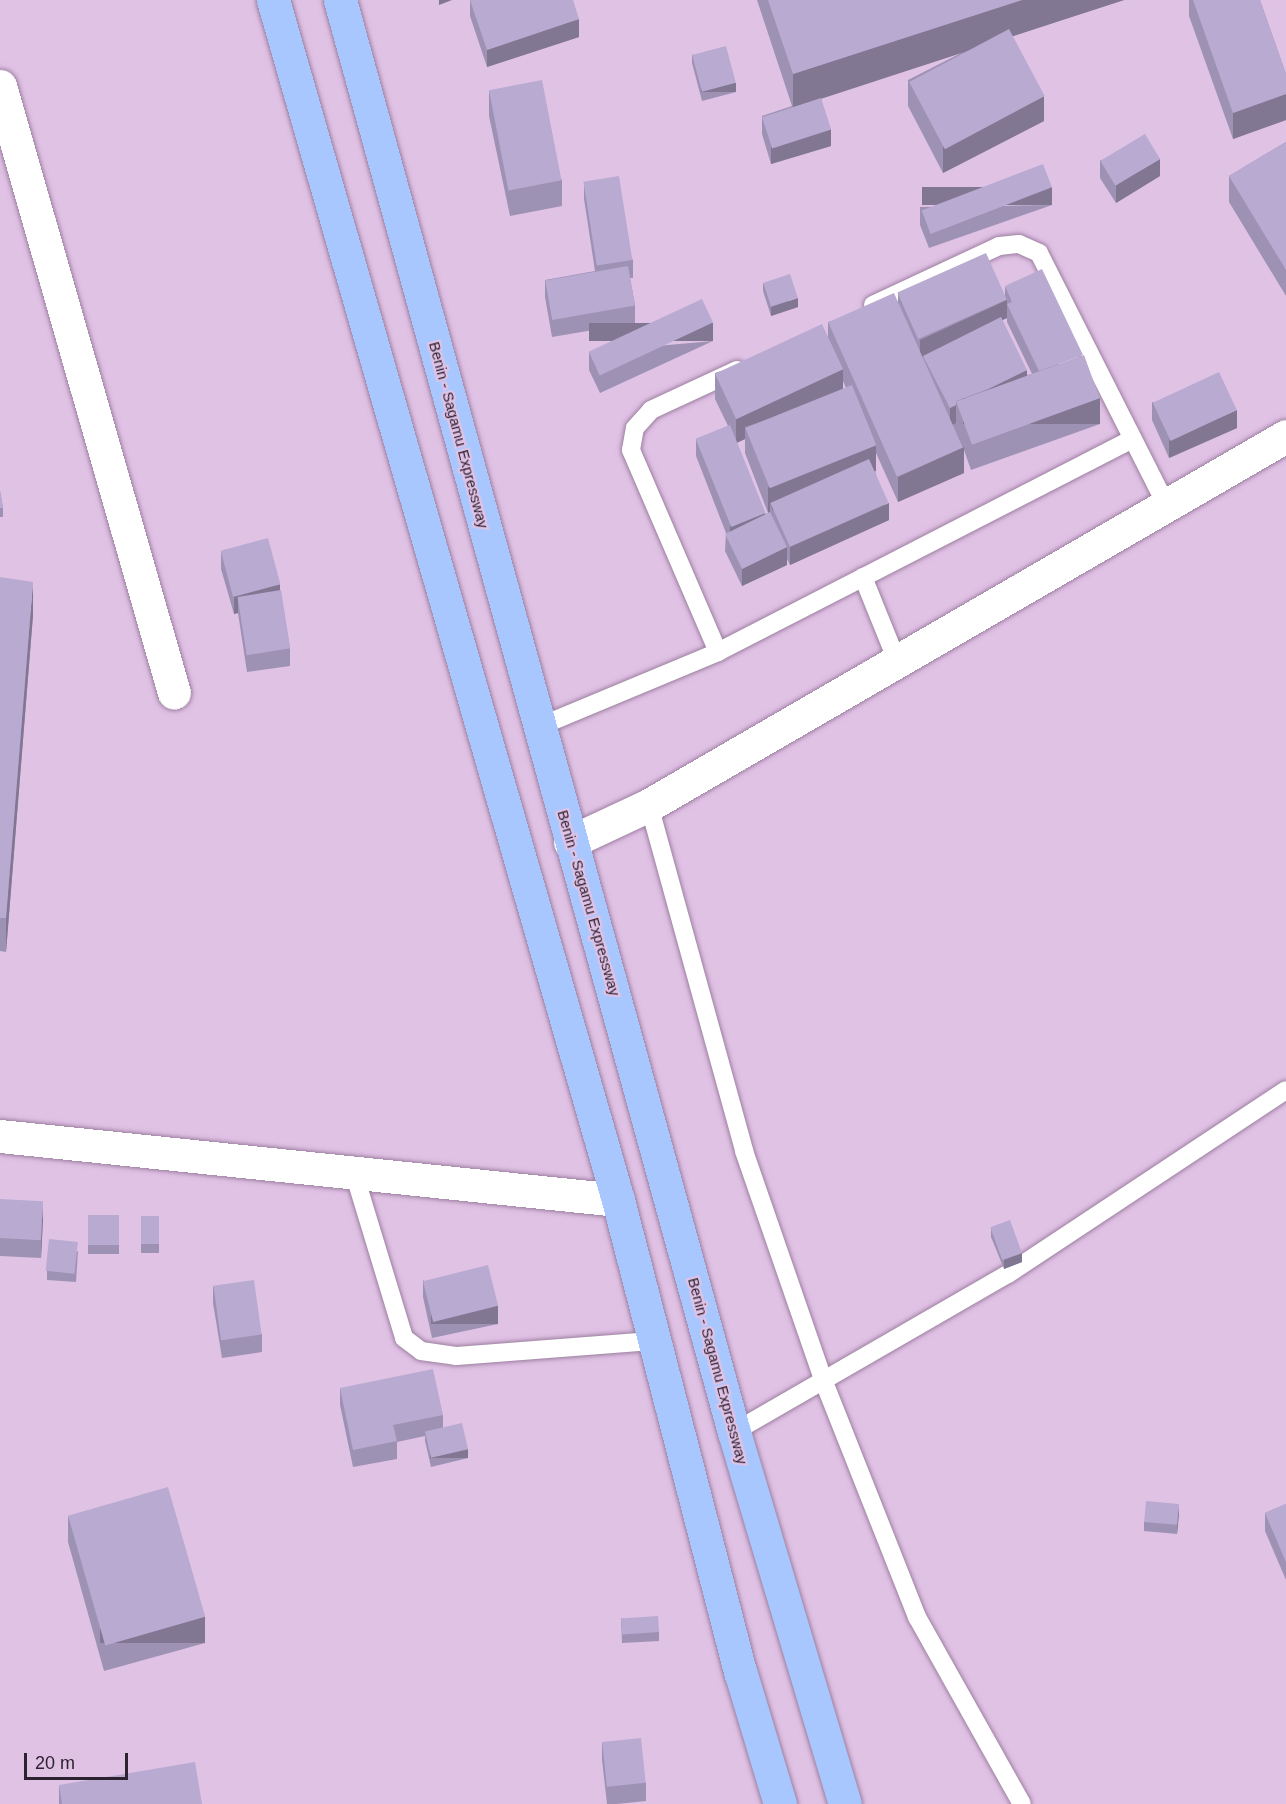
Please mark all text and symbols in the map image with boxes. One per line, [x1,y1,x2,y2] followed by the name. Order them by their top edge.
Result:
[425,340,493,530] street label: Benin - Sagamu Expressway
[554,808,624,998] street label: Benin - Sagamu Expressway
[684,1276,752,1466] street label: Benin - Sagamu Expressway
[27,1741,130,1779] scale bar
[35,1753,75,1773] text: 20 m

